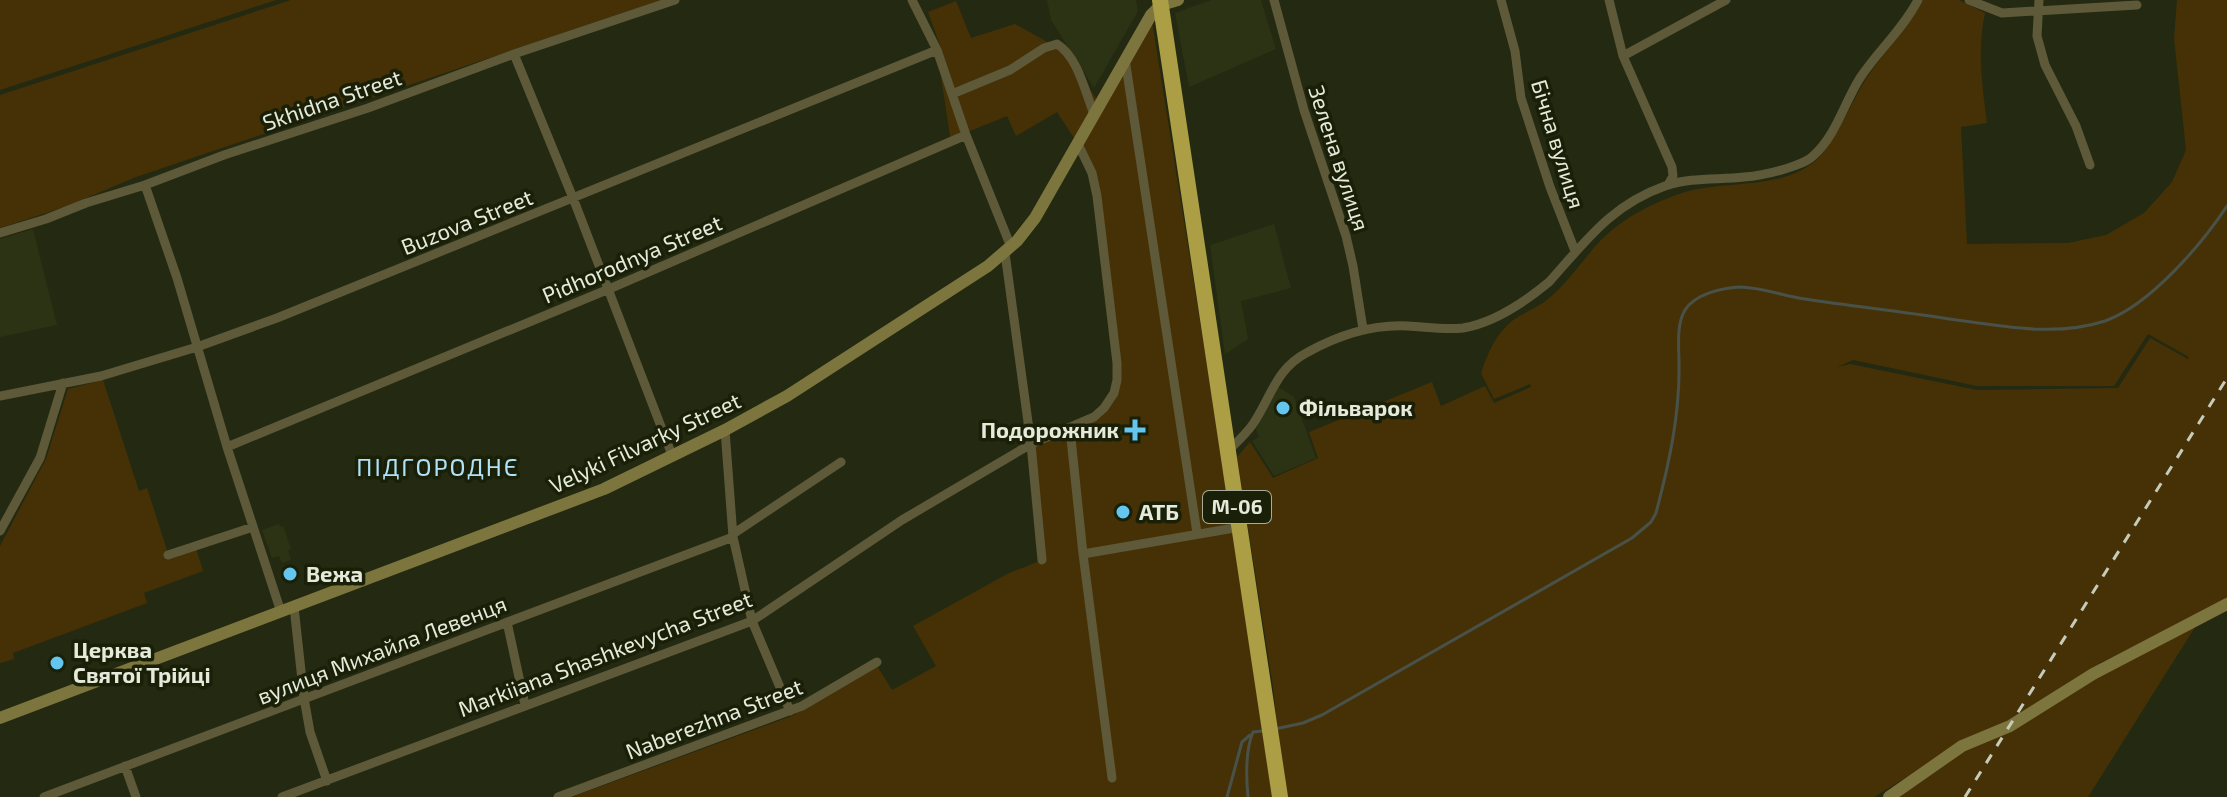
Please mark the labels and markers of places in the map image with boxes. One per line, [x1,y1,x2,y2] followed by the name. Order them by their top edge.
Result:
[1299,394,1413,420] place label: Фільварок
[1274,399,1292,417] marker: Фільварок
[981,416,1119,442] place label: Подорожник
[1126,421,1144,439] marker: Подорожник
[1139,498,1179,524] place label: АТБ
[1114,503,1132,521] marker: АТБ
[306,560,363,586] place label: Вежа
[281,565,299,583] marker: Вежа
[73,636,211,687] place label: Церква Святої Трійці
[48,654,66,672] marker: Церква Святої Трійці

